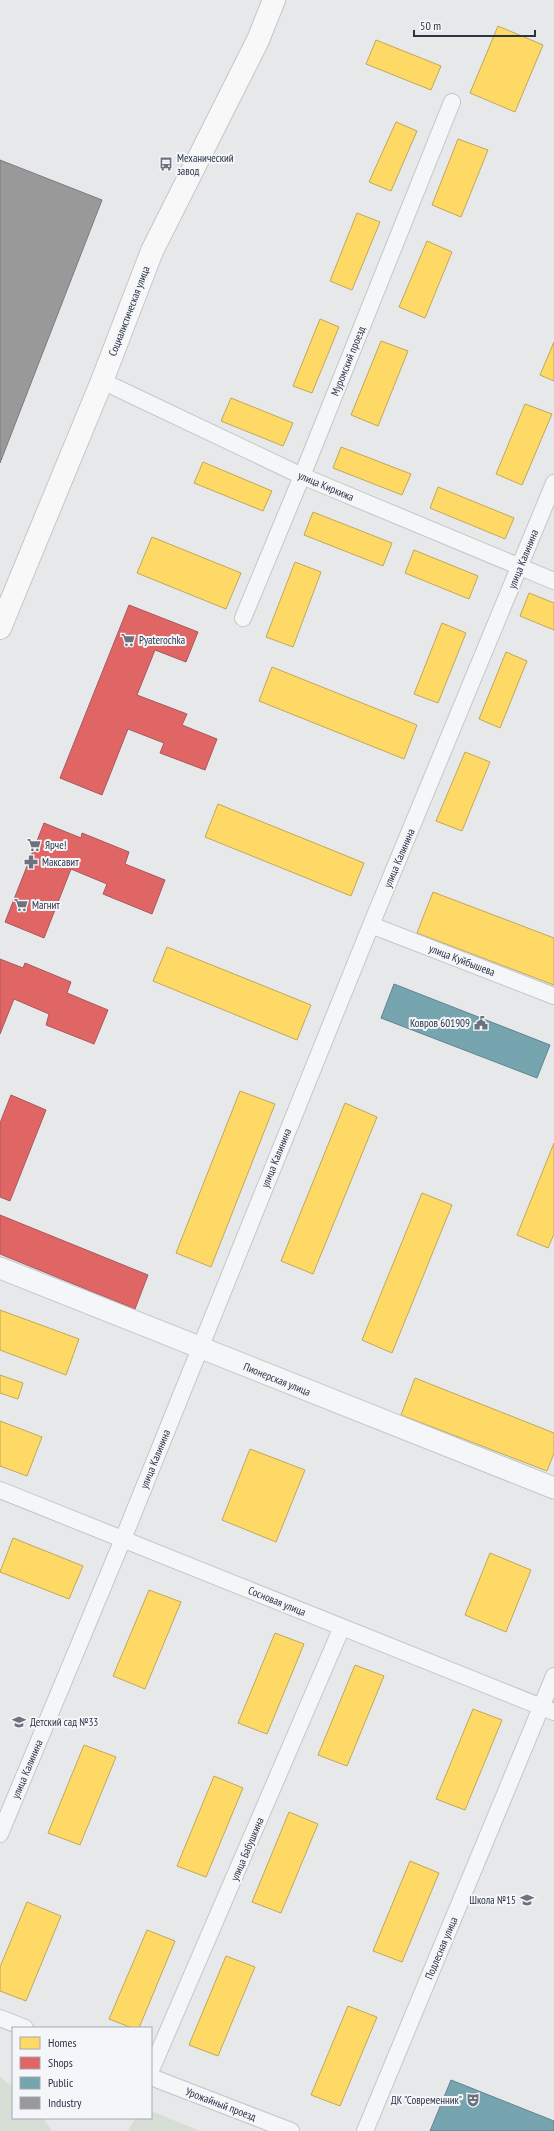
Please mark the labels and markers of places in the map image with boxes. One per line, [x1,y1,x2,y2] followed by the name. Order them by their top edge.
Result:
[177,151,234,178] place label: Механический завод
[158,156,174,172] bus stop icon: Механический завод
[120,632,136,648] supermarket icon: Pyaterochka
[139,633,185,647] place label: Pyaterochka
[26,837,42,853] supermarket icon: Ярче!
[45,838,67,852] place label: Ярче!
[23,854,39,870] pharmacy icon: Максавит
[42,855,79,869] place label: Максавит
[13,897,29,913] supermarket icon: Магнит
[32,898,60,912] place label: Магнит
[473,1015,489,1031] public building icon: Ковров 601909
[410,1016,470,1030] place label: Ковров 601909
[11,1714,27,1730] school or university icon: Детский сад №33
[30,1715,98,1729] place label: Детский сад №33
[519,1892,535,1908] school or university icon: Школа №15
[469,1893,516,1907] place label: Школа №15
[465,2092,481,2108] theatre icon: ДК "Современник"
[391,2093,462,2107] place label: ДК "Современник"

